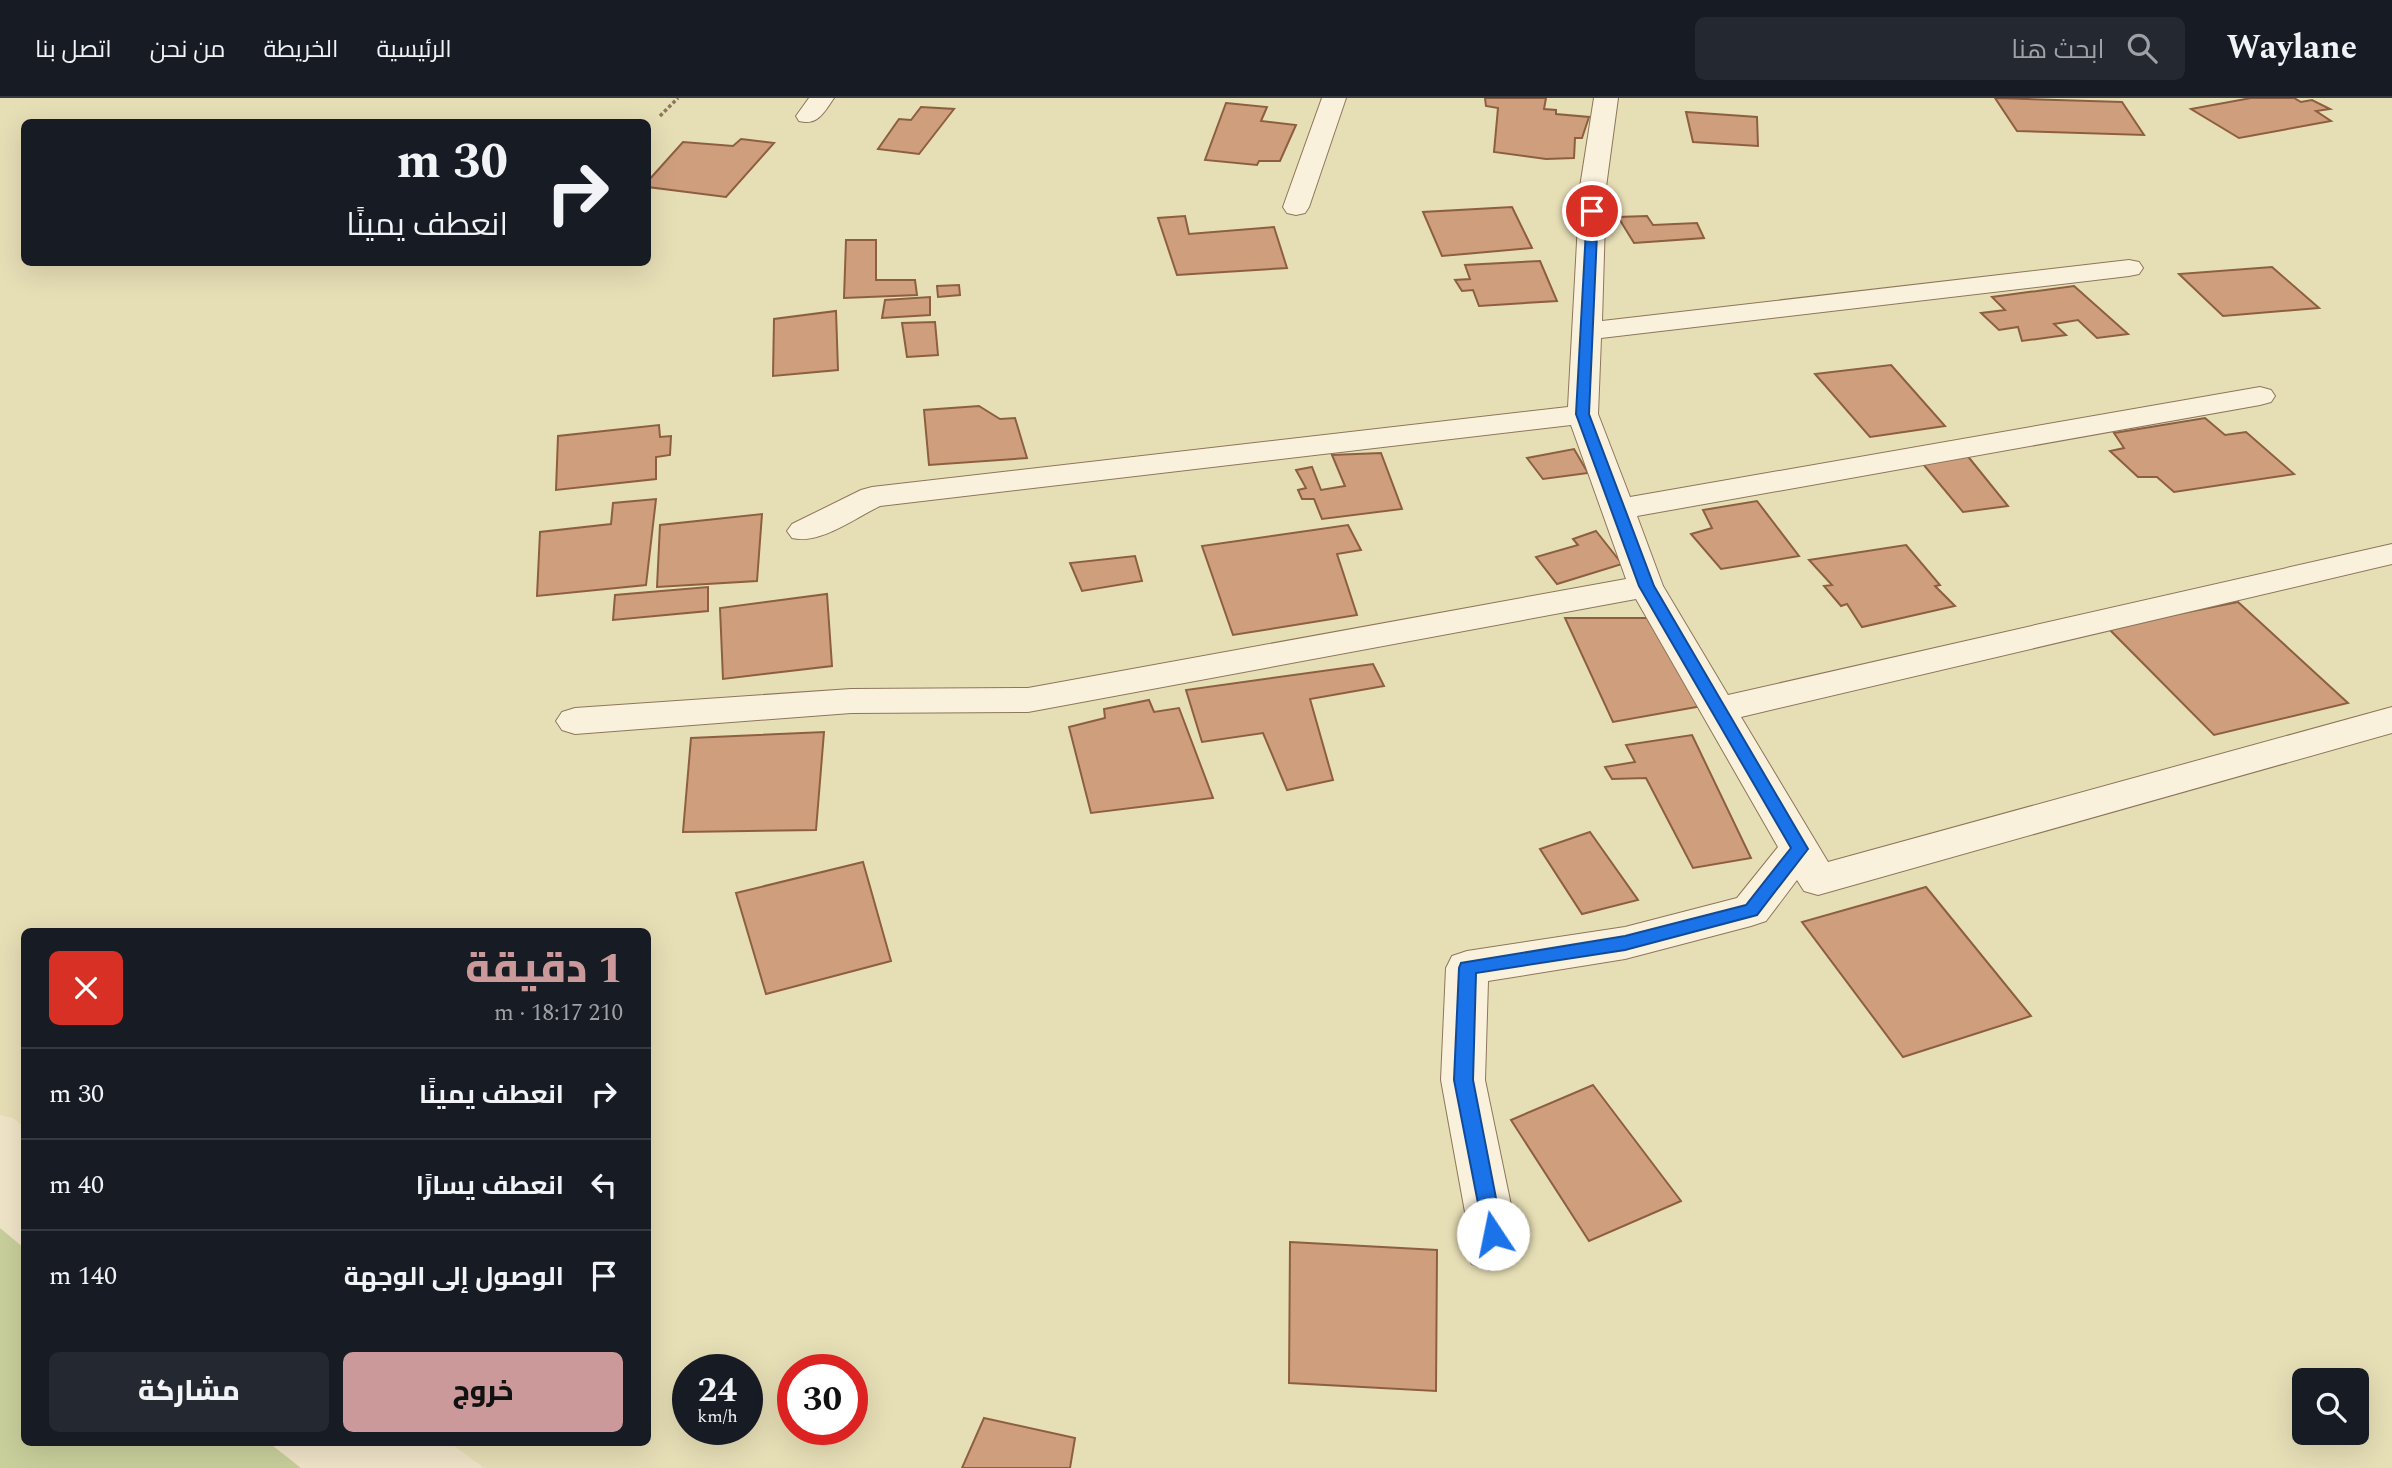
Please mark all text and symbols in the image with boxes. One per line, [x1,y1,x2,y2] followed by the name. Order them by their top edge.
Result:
[1695,17,2185,80] search box
[2227,23,2357,73] text: Waylane
[2123,29,2161,67] icon: search
[2011,30,2105,70] text: ابحث هنا
[35,32,112,68] text: اتصل بنا
[150,32,226,68] text: من نحن
[264,32,338,68] text: الخريطة
[376,32,452,68] text: الرئيسية
[397,125,508,200] text: 30 m
[532,147,623,238] icon: right
[1562,181,1622,241] pin
[1573,192,1611,230] icon: arrive
[346,201,508,250] text: انعطف يمينًا
[465,938,623,1001] text: 1 دقيقة
[49,951,123,1025] button: close
[494,996,623,1031] text: 210 m · 18:17
[49,1074,104,1114] text: 30 m
[419,1075,564,1115] text: انعطف يمينًا
[585,1075,623,1113] icon: right
[49,1165,104,1205] text: 40 m
[416,1166,564,1206] text: انعطف يسارًا
[585,1166,623,1204] icon: left
[1456,1197,1530,1271] position arrow
[49,1256,117,1296] text: 140 m
[344,1257,564,1297] text: الوصول إلى الوجهة
[585,1257,623,1295] icon: arrive
[49,1352,329,1432] button: مشاركة
[343,1352,623,1432] button: خروج
[777,1354,868,1445] speed limit sign: 30
[698,1364,737,1417] text: 24
[2292,1368,2369,1445] map controls
[2292,1368,2369,1445] button: search
[697,1403,738,1430] text: km/h

